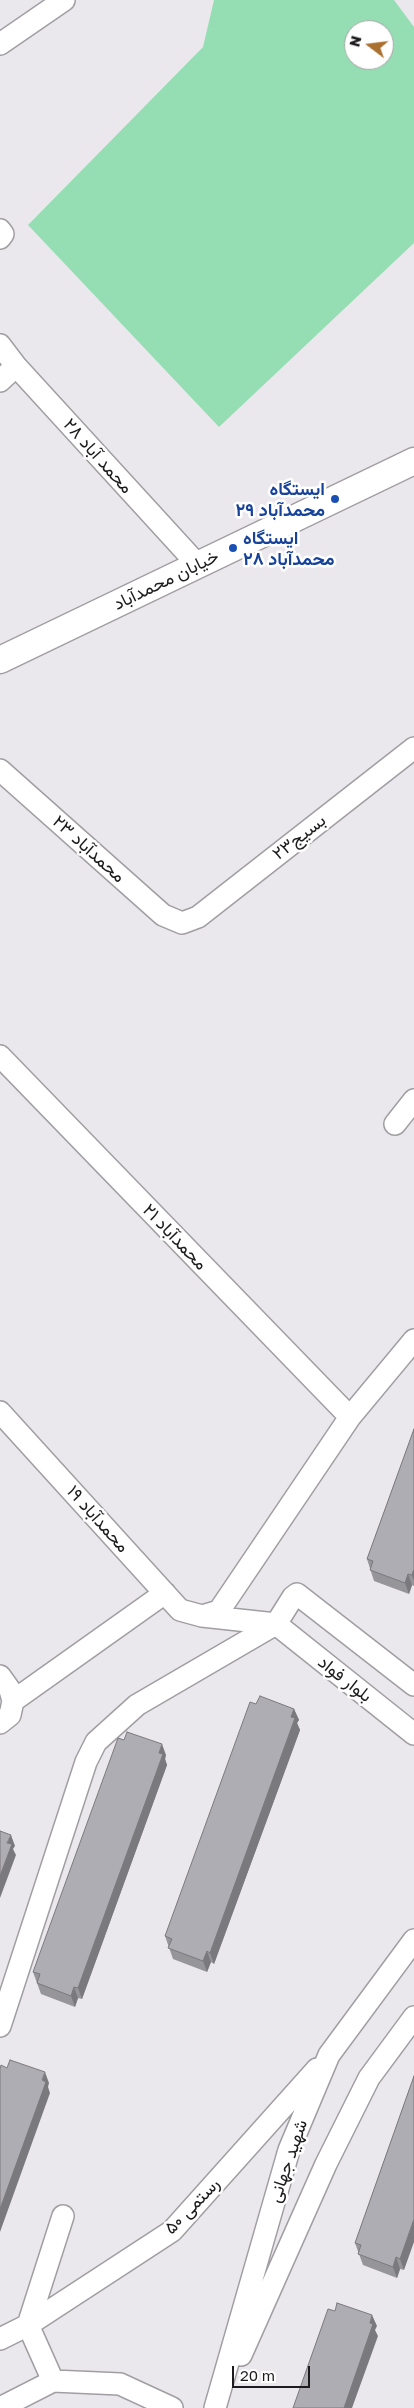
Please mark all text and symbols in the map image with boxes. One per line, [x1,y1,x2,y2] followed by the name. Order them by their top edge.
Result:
[344,20,394,70] north arrow
[345,34,365,49] text: N
[59,414,137,498] street label: محمد آباد ۲۸
[236,478,325,520] place label: ایستگاه محمدآباد ۲۹
[329,493,341,505] marker: ایستگاه محمدآباد ۲۹
[243,527,334,570] place label: ایستگاه محمدآباد ۲۸
[227,542,239,554] marker: ایستگاه محمدآباد ۲۸
[110,545,222,615] street label: خیابان محمدآباد
[268,810,330,864] street label: بسیج۲۳
[48,811,130,887] street label: محمدآباد ۲۳
[138,1199,212,1275] street label: محمدآباد ۲۱
[62,1481,134,1557] street label: محمدآباد ۱۹
[314,1651,376,1707] street label: بلوار فواد
[264,2117,312,2205] street label: شهید جهانی
[160,2173,224,2239] street label: رستمی ۵۰
[234,2356,312,2388] scale bar
[240,2366,275,2384] text: 20 m

